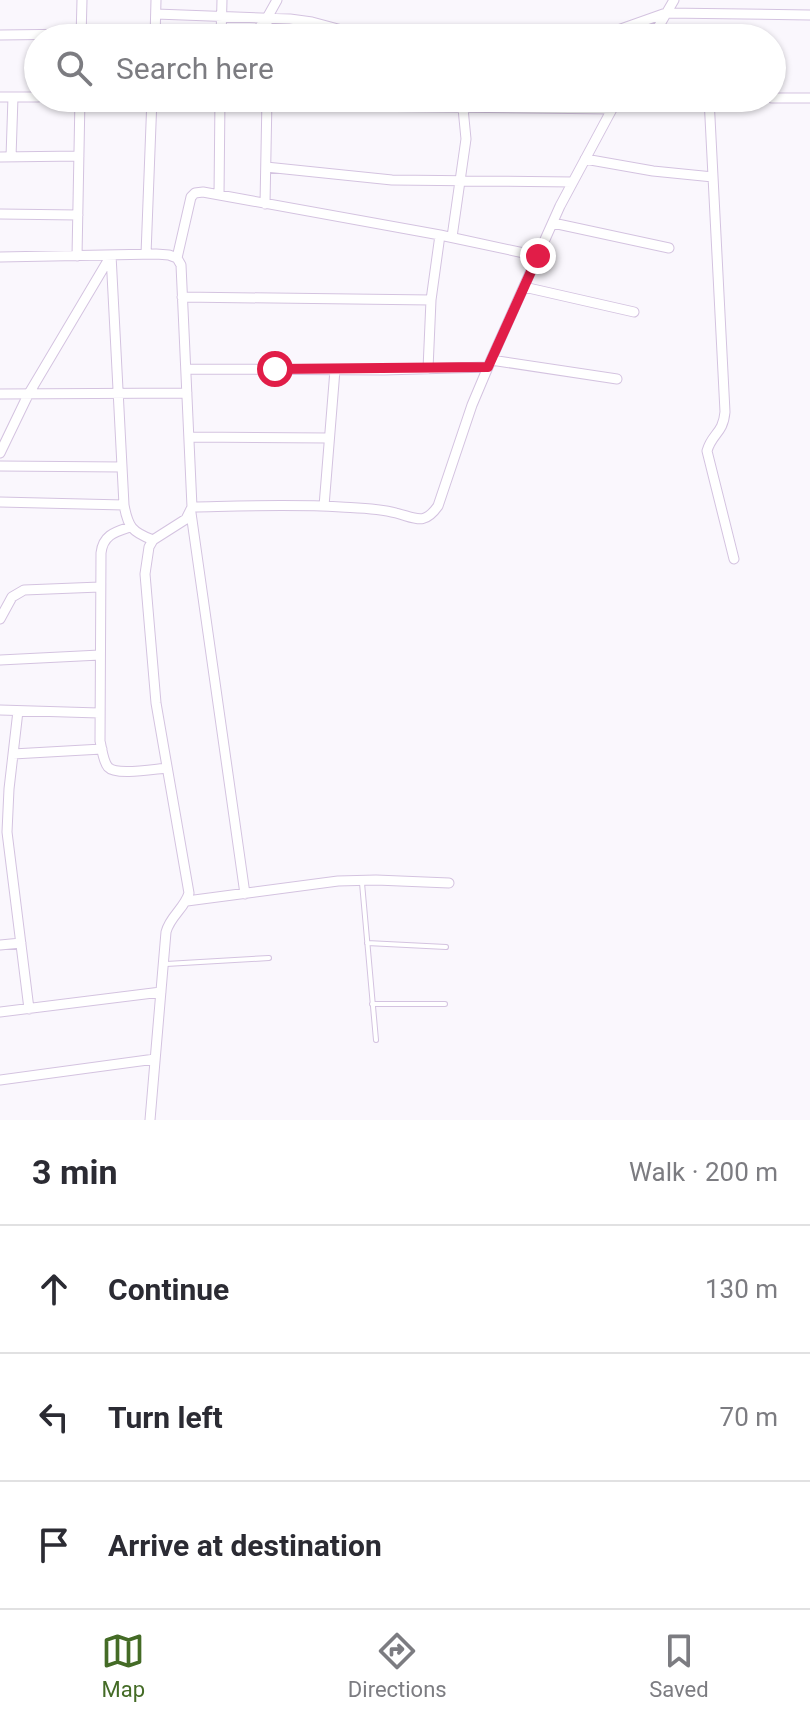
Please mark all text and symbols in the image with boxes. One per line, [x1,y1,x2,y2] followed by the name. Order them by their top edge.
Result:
[24,24,786,112] search box
[52,46,96,90] icon: search
[116,51,274,86] text: Search here
[520,238,556,274] route end
[257,351,293,387] route start
[32,1152,117,1192] text: 3 min
[629,1157,778,1187] text: Walk · 200 m
[32,1267,76,1311] icon: ahead
[108,1272,229,1307] text: Continue
[705,1274,778,1304] text: 130 m
[32,1395,76,1439] icon: left
[108,1400,223,1435] text: Turn left
[720,1402,778,1432] text: 70 m
[32,1523,76,1567] icon: arrive
[108,1528,382,1563] text: Arrive at destination
[101,1629,145,1702] tab: Map
[348,1629,447,1702] tab: Directions
[649,1629,709,1702] tab: Saved

